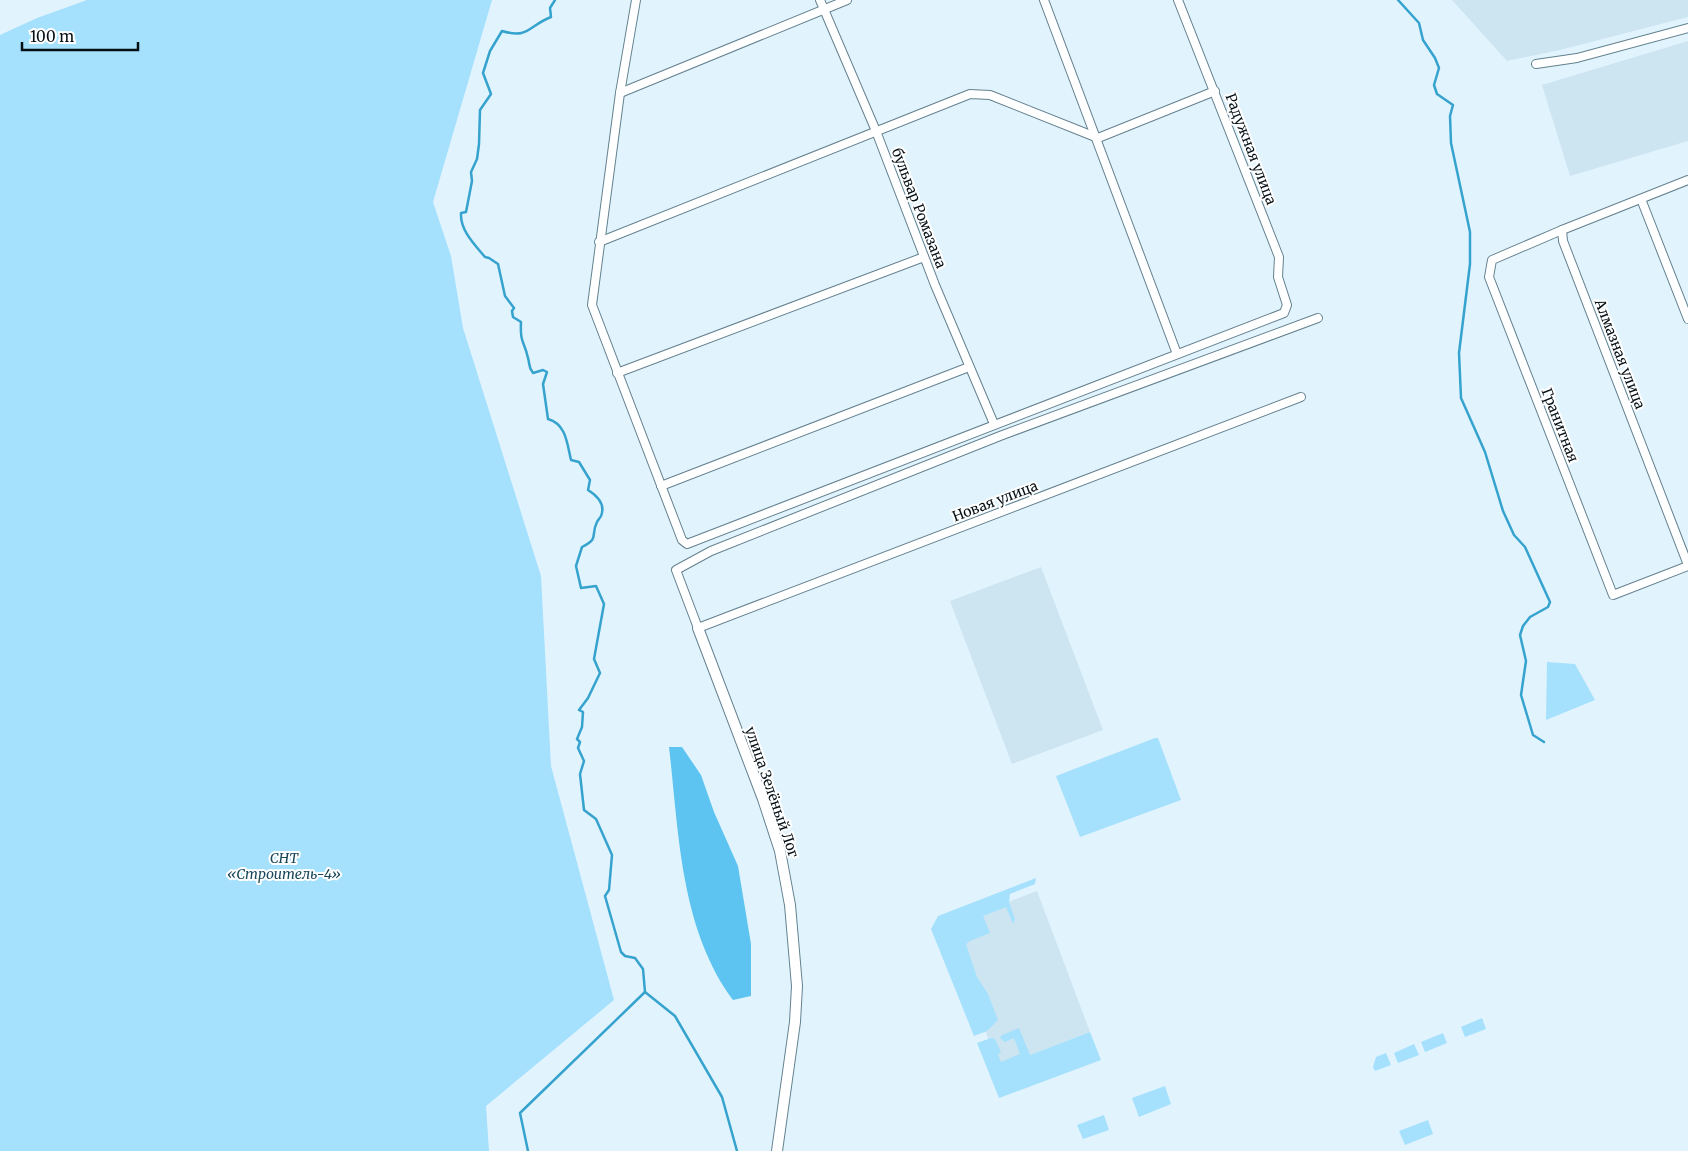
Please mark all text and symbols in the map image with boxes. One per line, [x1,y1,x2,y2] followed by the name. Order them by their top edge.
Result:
[22,20,139,52] scale bar
[30,27,74,46] text: 100 m
[1221,91,1281,208] street label: Радужная улица
[888,145,950,271] street label: бульвар Ромазана
[1590,296,1649,412] street label: Алмазная улица
[1538,385,1582,465] street label: Гранитная
[950,476,1041,526] street label: Новая улица
[741,724,803,860] street label: улица Зелёный Лог
[227,849,341,883] park label: СНТ «Строитель-4»

